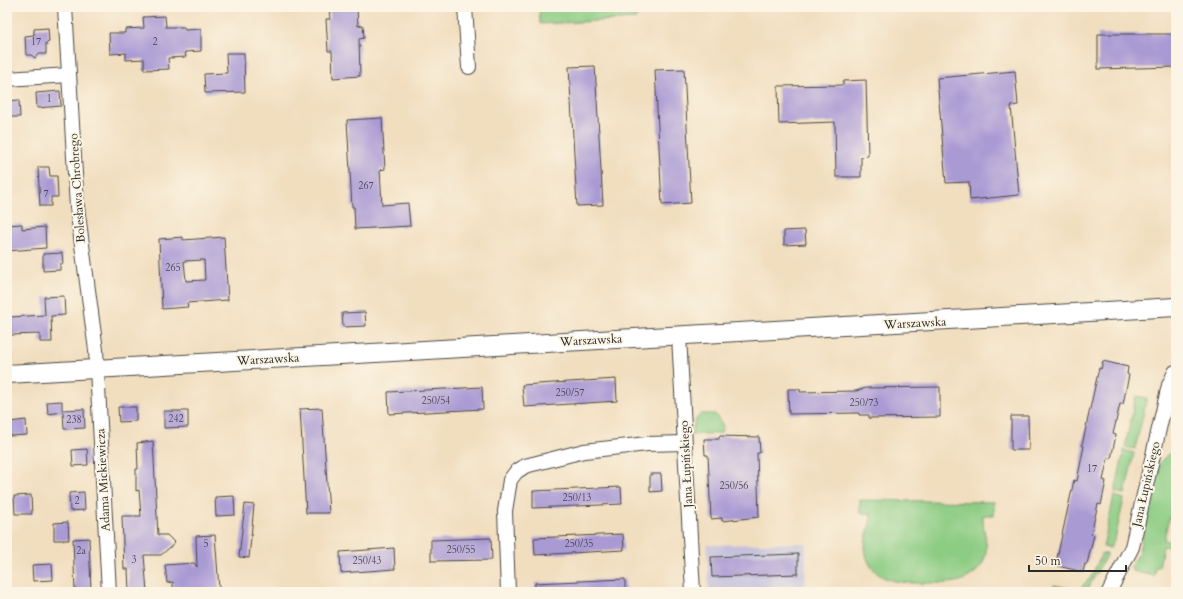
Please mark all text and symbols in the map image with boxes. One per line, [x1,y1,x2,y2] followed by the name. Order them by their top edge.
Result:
[31,35,41,49] house number: 17
[152,35,158,49] house number: 2
[46,92,52,106] house number: 1
[65,132,89,243] street label: Bolesława Chrobrego
[358,179,374,193] house number: 267
[43,187,49,201] house number: 7
[165,261,181,275] house number: 265
[882,313,947,333] street label: Warszawska
[558,330,623,350] street label: Warszawska
[235,349,300,369] street label: Warszawska
[556,386,584,400] house number: 250/57
[422,394,450,408] house number: 250/54
[850,396,878,410] house number: 250/73
[168,412,184,426] house number: 242
[66,413,82,427] house number: 238
[676,419,696,510] street label: Jana Łupińskiego
[92,427,114,532] street label: Adama Mickiewicza
[1128,439,1164,530] street label: Jana Łupińskiego
[1087,462,1097,476] house number: 17
[720,479,748,493] house number: 250/56
[563,491,591,505] house number: 250/13
[74,494,80,508] house number: 2
[203,537,209,551] house number: 5
[565,537,593,551] house number: 250/35
[447,543,475,557] house number: 250/55
[76,544,86,558] house number: 2a
[1029,547,1126,573] scale bar
[131,553,137,567] house number: 3
[1035,553,1062,569] text: 50 m
[353,554,381,568] house number: 250/43

